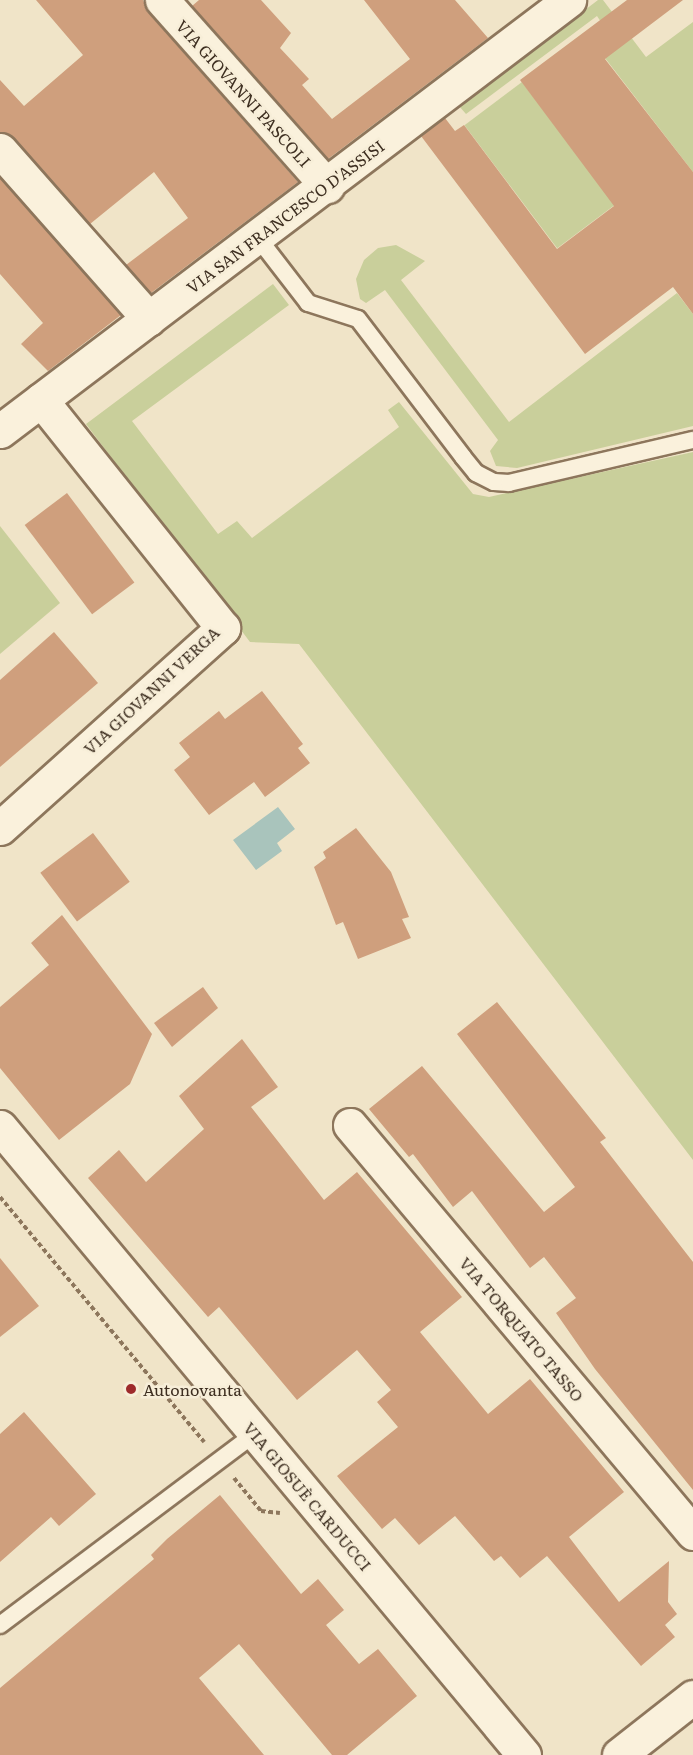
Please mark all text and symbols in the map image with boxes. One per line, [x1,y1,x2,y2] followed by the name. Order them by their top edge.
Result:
[173,15,315,171] street label: VIA GIOVANNI PASCOLI
[182,135,388,297] street label: VIA SAN FRANCESCO D'ASSISI
[79,622,223,758] street label: VIA GIOVANNI VERGA
[456,1253,588,1405] street label: VIA TORQUATO TASSO
[143,1379,242,1399] place label: Autonovanta
[124,1382,138,1396] marker: Autonovanta
[240,1418,376,1574] street label: VIA GIOSUÈ CARDUCCI

